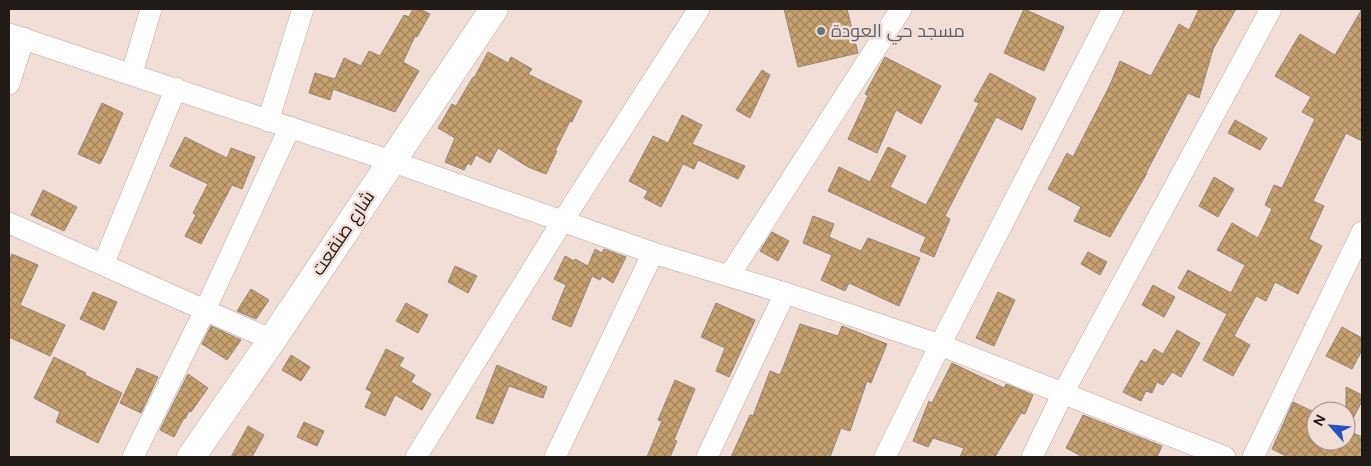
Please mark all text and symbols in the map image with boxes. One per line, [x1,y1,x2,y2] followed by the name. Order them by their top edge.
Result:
[831,19,965,45] place label: مسجد حي العودة
[815,25,827,37] marker: مسجد حي العودة
[306,186,380,280] street label: شارع صنقعت
[1306,401,1356,451] north arrow
[1309,411,1330,429] text: N

